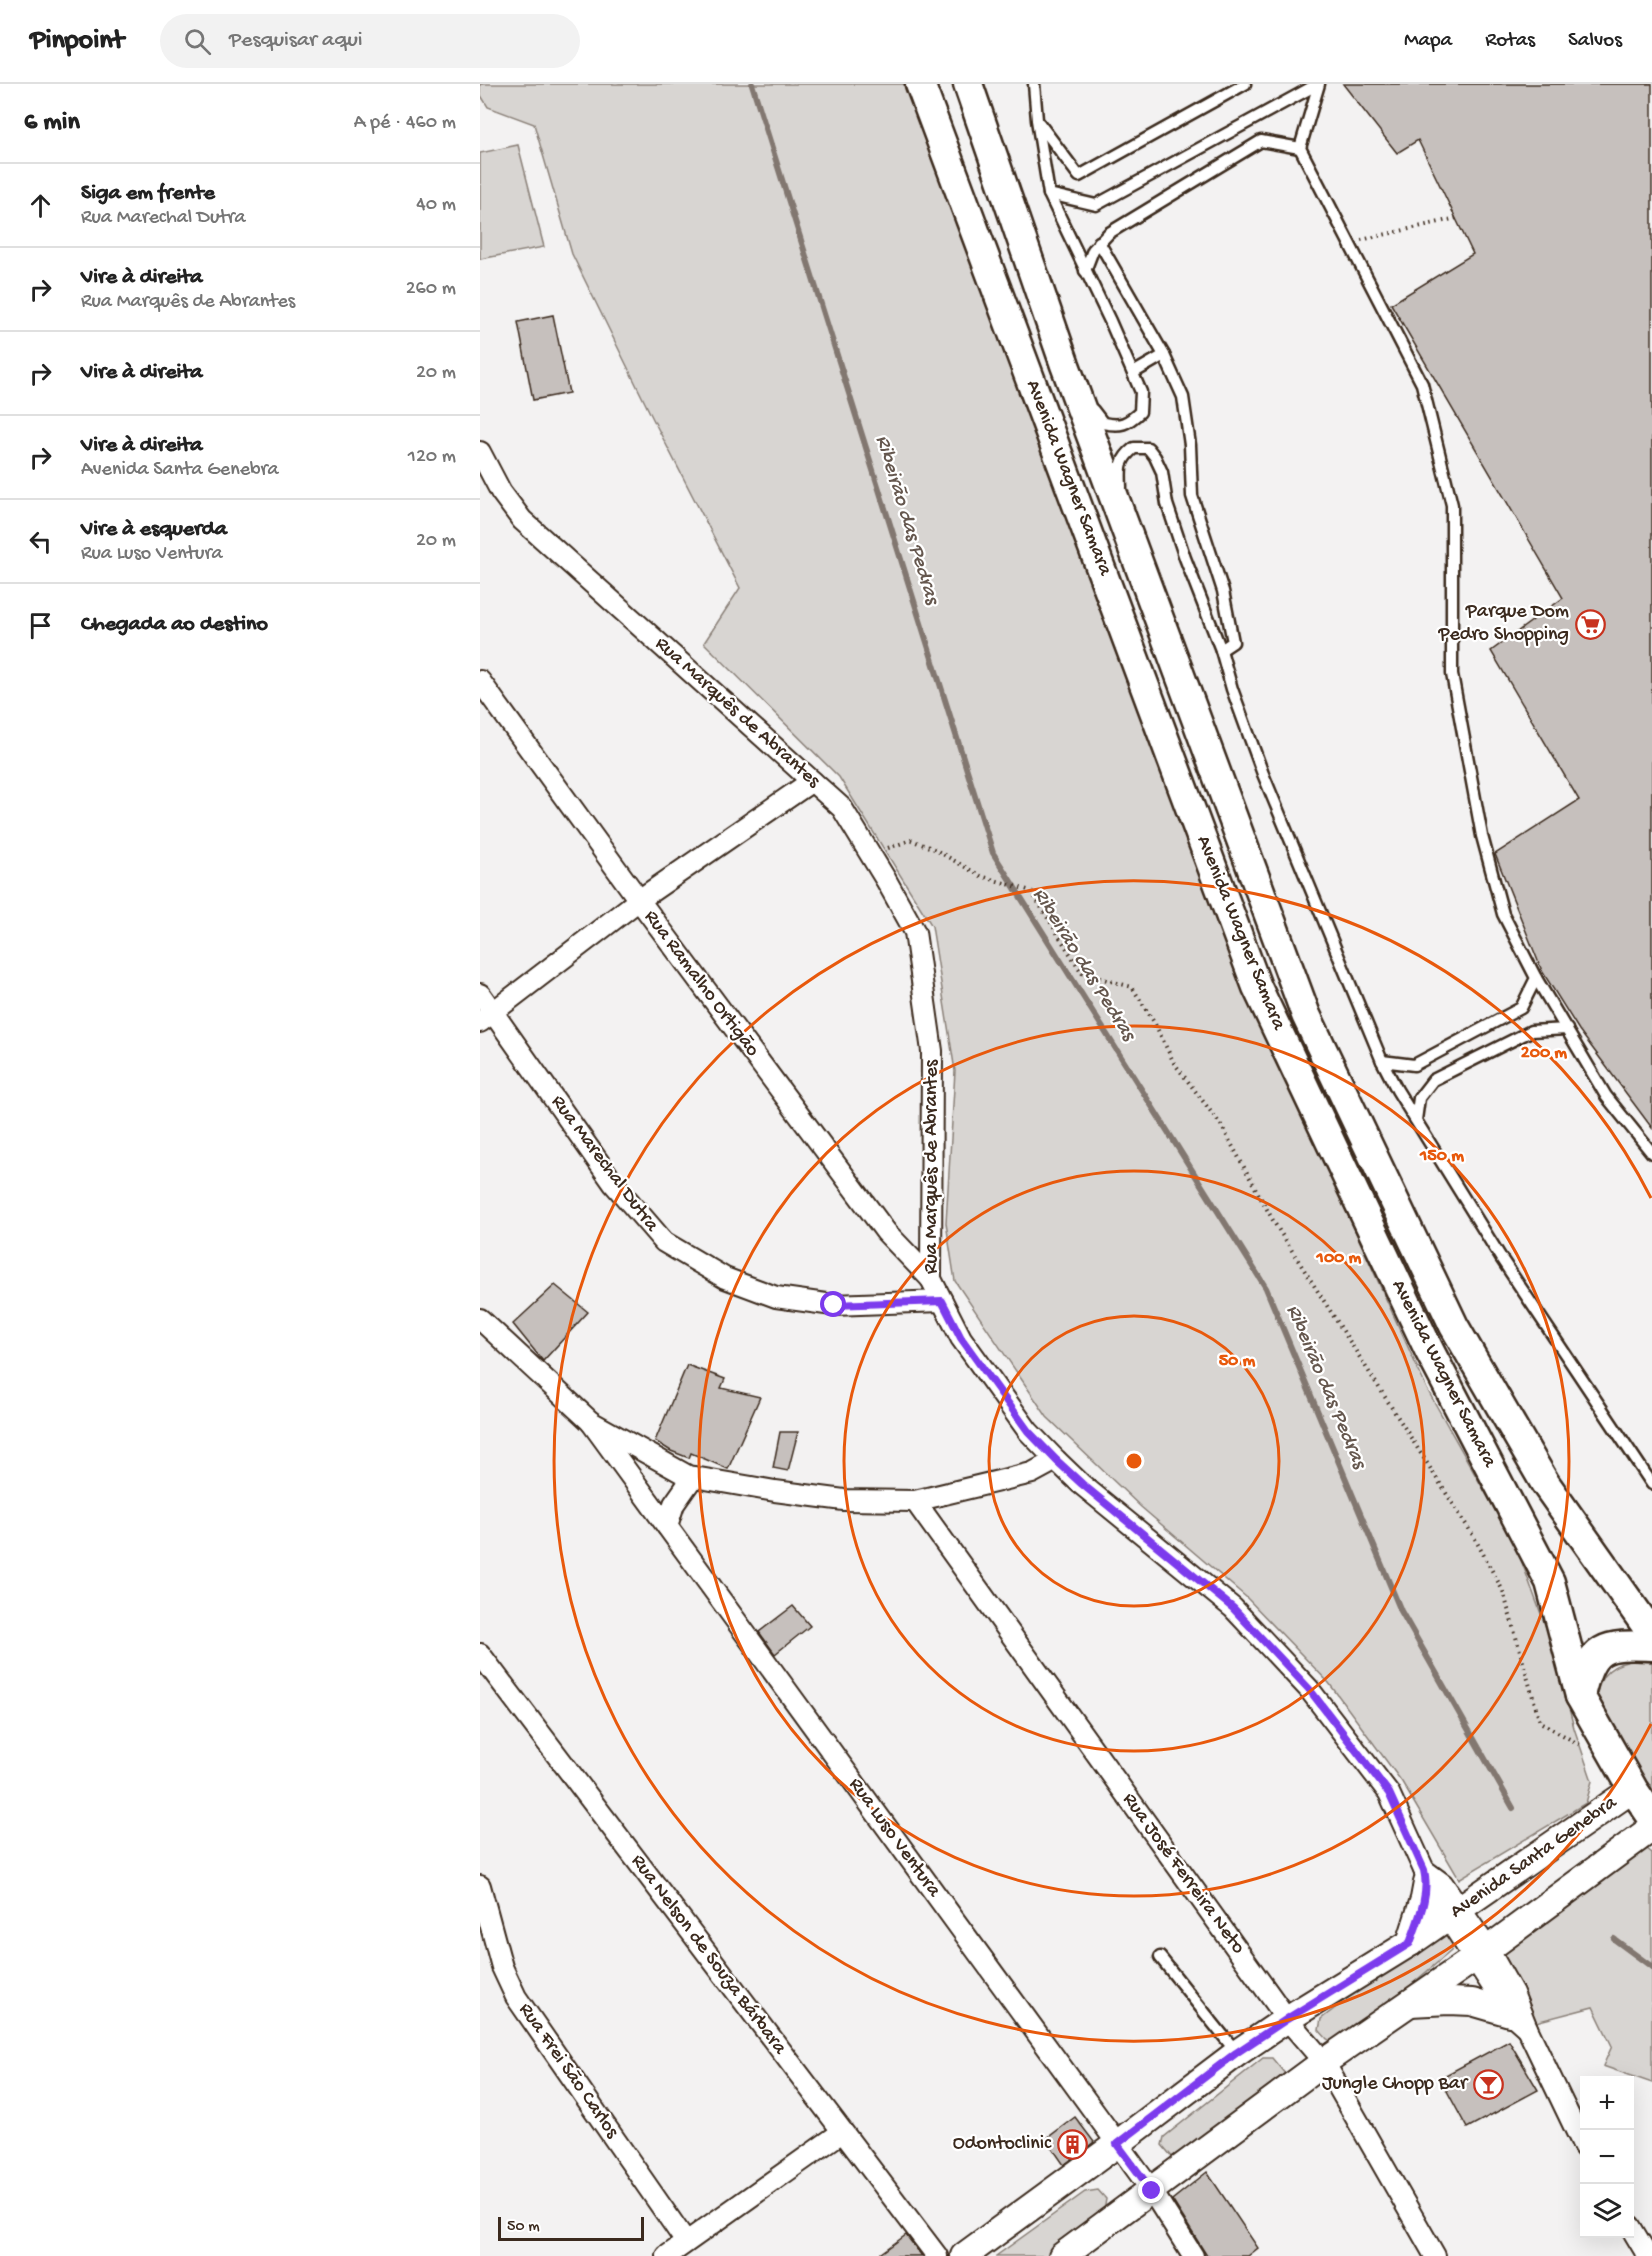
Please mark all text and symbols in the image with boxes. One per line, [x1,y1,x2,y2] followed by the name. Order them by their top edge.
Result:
[160,14,580,68] search box
[30,25,124,58] text: Pinpoint
[181,25,214,58] icon: search
[229,28,363,54] text: Pesquisar aqui
[1404,29,1452,54] text: Mapa
[1485,29,1535,54] text: Rotas
[1568,29,1622,54] text: Salvos
[24,108,80,139] text: 6 min
[354,112,456,135] text: A pé · 460 m
[81,181,215,207] text: Siga em frente
[24,189,57,222] icon: ahead
[416,194,456,217] text: 40 m
[81,207,246,230] text: Rua Marechal Dutra
[81,265,203,291] text: Vire à direita
[24,273,57,306] icon: right
[406,278,456,301] text: 260 m
[81,291,295,314] text: Rua Marquês de Abrantes
[24,357,57,390] icon: right
[81,360,203,386] text: Vire à direita
[416,362,456,385] text: 20 m
[1020,377,1116,580] street label: Avenida Wagner Samara
[81,433,203,459] text: Vire à direita
[868,433,944,610] water label: Ribeirão das Pedras
[24,441,57,474] icon: right
[408,446,456,469] text: 120 m
[81,459,279,482] text: Avenida Santa Genebra
[81,517,227,543] text: Vire à esquerda
[24,525,57,558] icon: left
[416,530,456,553] text: 20 m
[81,543,223,566] text: Rua Luso Ventura
[1437,601,1569,647] place label: Parque Dom Pedro Shopping
[1574,608,1606,640] supermarket icon: Parque Dom Pedro Shopping
[24,609,57,642] icon: arrive
[81,612,268,638] text: Chegada ao destino
[650,633,825,794] street label: Rua Marquês de Abrantes
[1191,833,1290,1034] street label: Avenida Wagner Samara
[1026,884,1141,1048] water label: Ribeirão das Pedras
[638,906,764,1062] street label: Rua Ramalho Ortigão
[1521,1043,1567,1064] text: 200 m
[921,1059,944,1274] street label: Rua Marquês de Abrantes
[545,1091,663,1237] street label: Rua Marechal Dutra
[1419,1146,1464,1167] text: 150 m
[1316,1248,1362,1269] text: 100 m
[1386,1276,1501,1472] street label: Avenida Wagner Samara
[820,1291,846,1317] route start
[1279,1301,1372,1475] water label: Ribeirão das Pedras
[1219,1351,1256,1372] text: 50 m
[1124,1451,1144,1471] centre of rings
[843,1774,945,1903] street label: Rua Luso Ventura
[1117,1789,1249,1959] street label: Rua José Ferreira Neto
[1446,1791,1622,1924] street label: Avenida Santa Genebra
[625,1851,791,2060] street label: Rua Nelson de Souza Bárbara
[513,1999,623,2143] street label: Rua Frei São Carlos
[1472,2068,1504,2100] bar icon: Jungle Chopp Bar
[1322,2073,1469,2096] place label: Jungle Chopp Bar
[1580,2076,1634,2238] map controls
[1580,2076,1634,2130] button: +
[1056,2128,1088,2160] building icon: Odontoclinic
[1580,2130,1634,2184] button: −
[953,2133,1052,2156] place label: Odontoclinic
[1138,2177,1164,2203] route end
[1580,2184,1634,2238] button: layers
[498,2214,644,2242] scale bar
[507,2218,540,2237] text: 50 m

